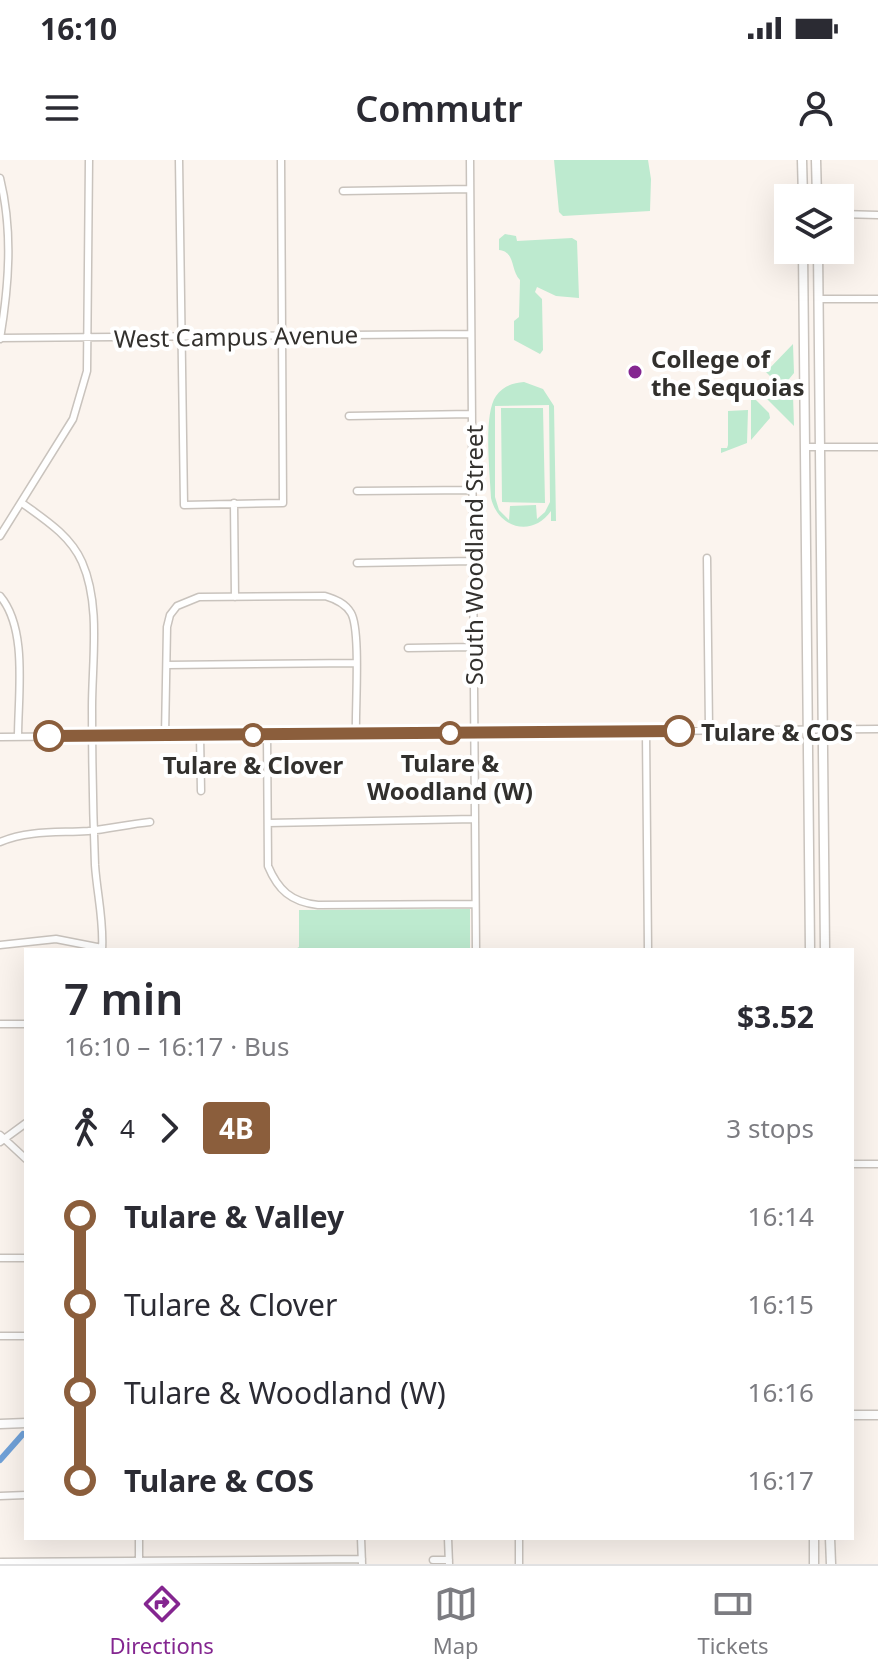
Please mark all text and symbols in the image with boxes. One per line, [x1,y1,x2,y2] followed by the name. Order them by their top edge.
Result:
[40,8,117,49] text: 16:10
[355,84,523,133] text: Commutr
[40,86,84,130] icon: menu
[794,86,838,130] icon: person
[774,184,854,264] map controls
[774,184,854,264] button: layers
[114,317,358,355] street label: West Campus Avenue
[651,342,805,403] place label: College of the Sequoias
[626,363,644,381] marker: College of the Sequoias
[457,424,490,685] street label: South Woodland Street
[701,715,853,748] place label: Tulare & COS
[664,716,694,746] marker: Tulare & COS
[34,721,64,751] unlabelled marker
[439,722,461,744] marker: Tulare & Woodland (W)
[242,724,264,746] marker: Tulare & Clover
[367,746,533,807] place label: Tulare & Woodland (W)
[163,748,344,781] place label: Tulare & Clover
[64,968,183,1028] text: 7 min
[737,996,814,1037] text: $3.52
[64,1028,289,1064] text: 16:10 – 16:17 · Bus
[64,1106,108,1150] icon: walk
[147,1106,191,1150] icon: forward
[219,1109,254,1147] text: 4B
[120,1110,135,1146] text: 4
[726,1110,814,1146] text: 3 stops
[124,1196,344,1237] text: Tulare & Valley
[748,1198,814,1234] text: 16:14
[124,1284,337,1325] text: Tulare & Clover
[748,1286,814,1322] text: 16:15
[124,1372,446,1413] text: Tulare & Woodland (W)
[748,1374,814,1410] text: 16:16
[124,1460,314,1501] text: Tulare & COS
[748,1462,814,1498] text: 16:17
[109,1582,214,1660] tab: Directions
[433,1582,479,1660] tab: Map
[697,1582,769,1660] tab: Tickets

